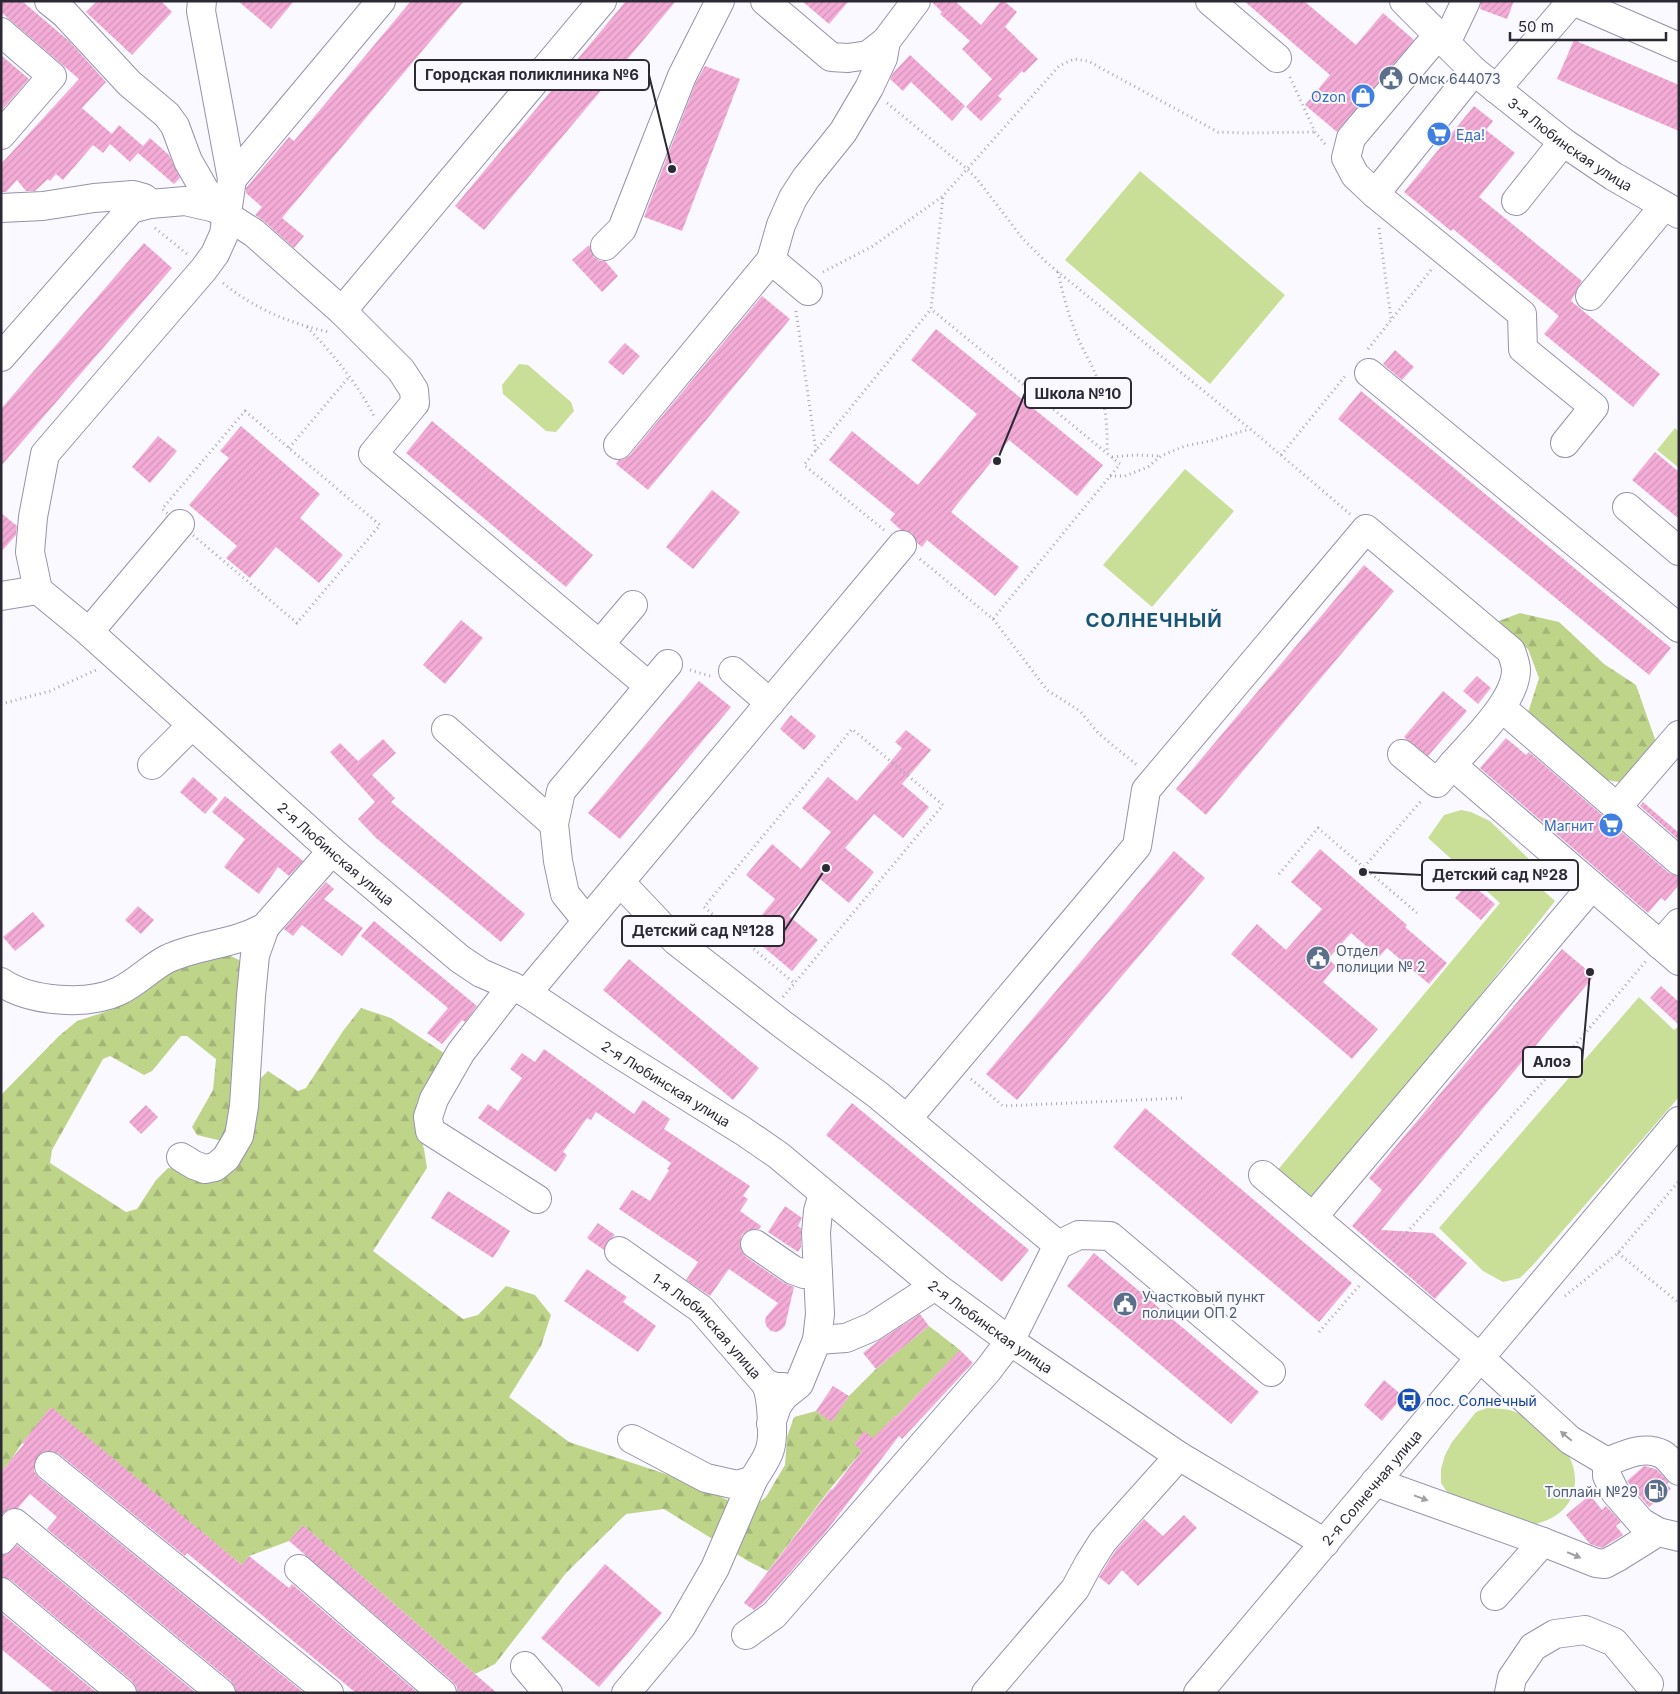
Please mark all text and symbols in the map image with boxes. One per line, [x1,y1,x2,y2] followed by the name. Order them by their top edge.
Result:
[1510,10,1666,42] scale bar
[1518,17,1554,36] text: 50 m
[415,60,649,90] callout: Городская поликлиника №6
[425,65,639,84] text: Городская поликлиника №6
[1378,65,1404,91] public building icon: Омск 644073
[1408,70,1501,87] place label: Омск 644073
[1350,83,1376,109] shop icon: Ozon
[1311,88,1346,105] place label: Ozon
[1505,93,1636,194] street label: 3-я Любинская улица
[1426,121,1452,147] supermarket icon: Еда!
[1456,126,1485,143] place label: Еда!
[1025,378,1131,408] callout: Школа №10
[1035,384,1121,403] text: Школа №10
[1085,608,1223,632] district label: СОЛНЕЧНЫЙ
[275,798,398,909] street label: 2-я Любинская улица
[1598,812,1624,838] supermarket icon: Магнит
[1544,817,1594,834] place label: Магнит
[1422,860,1578,890] callout: Детский сад №28
[1432,865,1568,884] text: Детский сад №28
[622,916,784,946] callout: Детский сад №128
[632,921,774,940] text: Детский сад №128
[1336,942,1426,975] place label: Отдел полиции № 2
[1305,945,1331,971] public building icon: Отдел полиции № 2
[599,1036,734,1130] street label: 2-я Любинская улица
[1523,1047,1582,1077] callout: Алоэ
[1533,1052,1571,1071] text: Алоэ
[649,1269,765,1382] street label: 1-я Любинская улица
[925,1276,1056,1376] street label: 2-я Любинская улица
[1142,1288,1265,1321] place label: Участковый пункт полиции ОП 2
[1112,1291,1138,1317] public building icon: Участковый пункт полиции ОП 2
[1396,1387,1422,1413] bus stop icon: пос. Солнечный
[1426,1392,1537,1409] place label: пос. Солнечный
[1318,1426,1425,1548] street label: 2-я Солнечная улица
[1560,1431,1573,1442] one-way arrow
[1643,1478,1669,1504] fuel station icon: Топлайн №29
[1545,1483,1638,1500] place label: Топлайн №29
[1414,1494,1429,1502] one-way arrow
[1566,1551,1581,1559] one-way arrow

